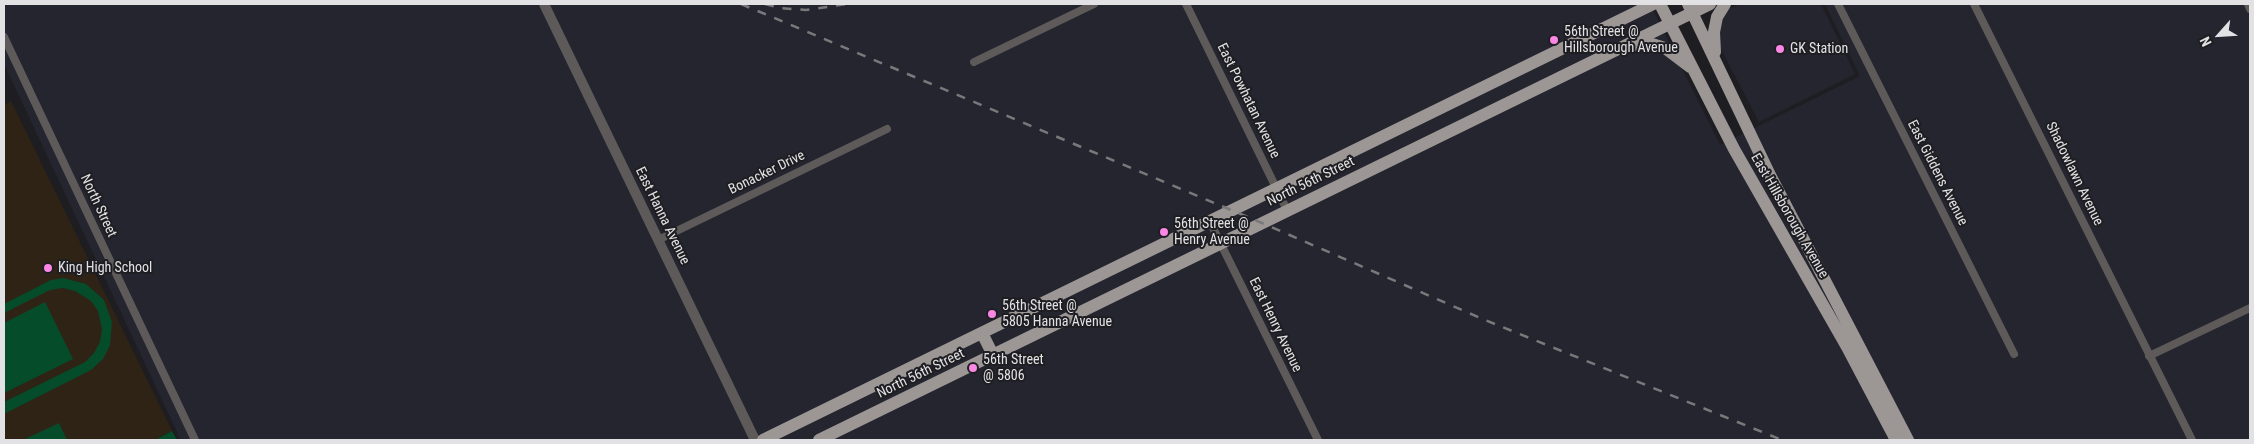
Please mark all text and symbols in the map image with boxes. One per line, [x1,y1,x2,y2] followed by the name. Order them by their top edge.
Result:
[2194,10,2244,60] north arrow
[1564,24,1678,56] place label: 56th Street @ Hillsborough Avenue
[1548,34,1560,46] marker: 56th Street @ Hillsborough Avenue
[2196,34,2215,49] text: N
[1213,41,1283,161] street label: East Powhatan Avenue
[1790,41,1848,57] place label: GK Station
[1774,43,1786,55] marker: GK Station
[1903,117,1971,229] street label: East Giddens Avenue
[2042,119,2106,229] street label: Shadowlawn Avenue
[726,147,808,199] street label: Bonacker Drive
[1746,151,1832,281] street label: East Hillsborough Avenue
[1265,154,1357,210] street label: North 56th Street
[631,164,693,268] street label: East Hanna Avenue
[76,172,120,240] street label: North Street
[1174,216,1250,248] place label: 56th Street @ Henry Avenue
[1158,226,1170,238] marker: 56th Street @ Henry Avenue
[58,260,152,276] place label: King High School
[42,262,54,274] marker: King High School
[1245,275,1305,375] street label: East Henry Avenue
[1002,298,1112,331] place label: 56th Street @ 5805 Hanna Avenue
[986,308,998,320] marker: 56th Street @ 5805 Hanna Avenue
[875,346,967,402] street label: North 56th Street
[983,352,1044,384] place label: 56th Street @ 5806
[967,362,979,374] marker: 56th Street @ 5806

